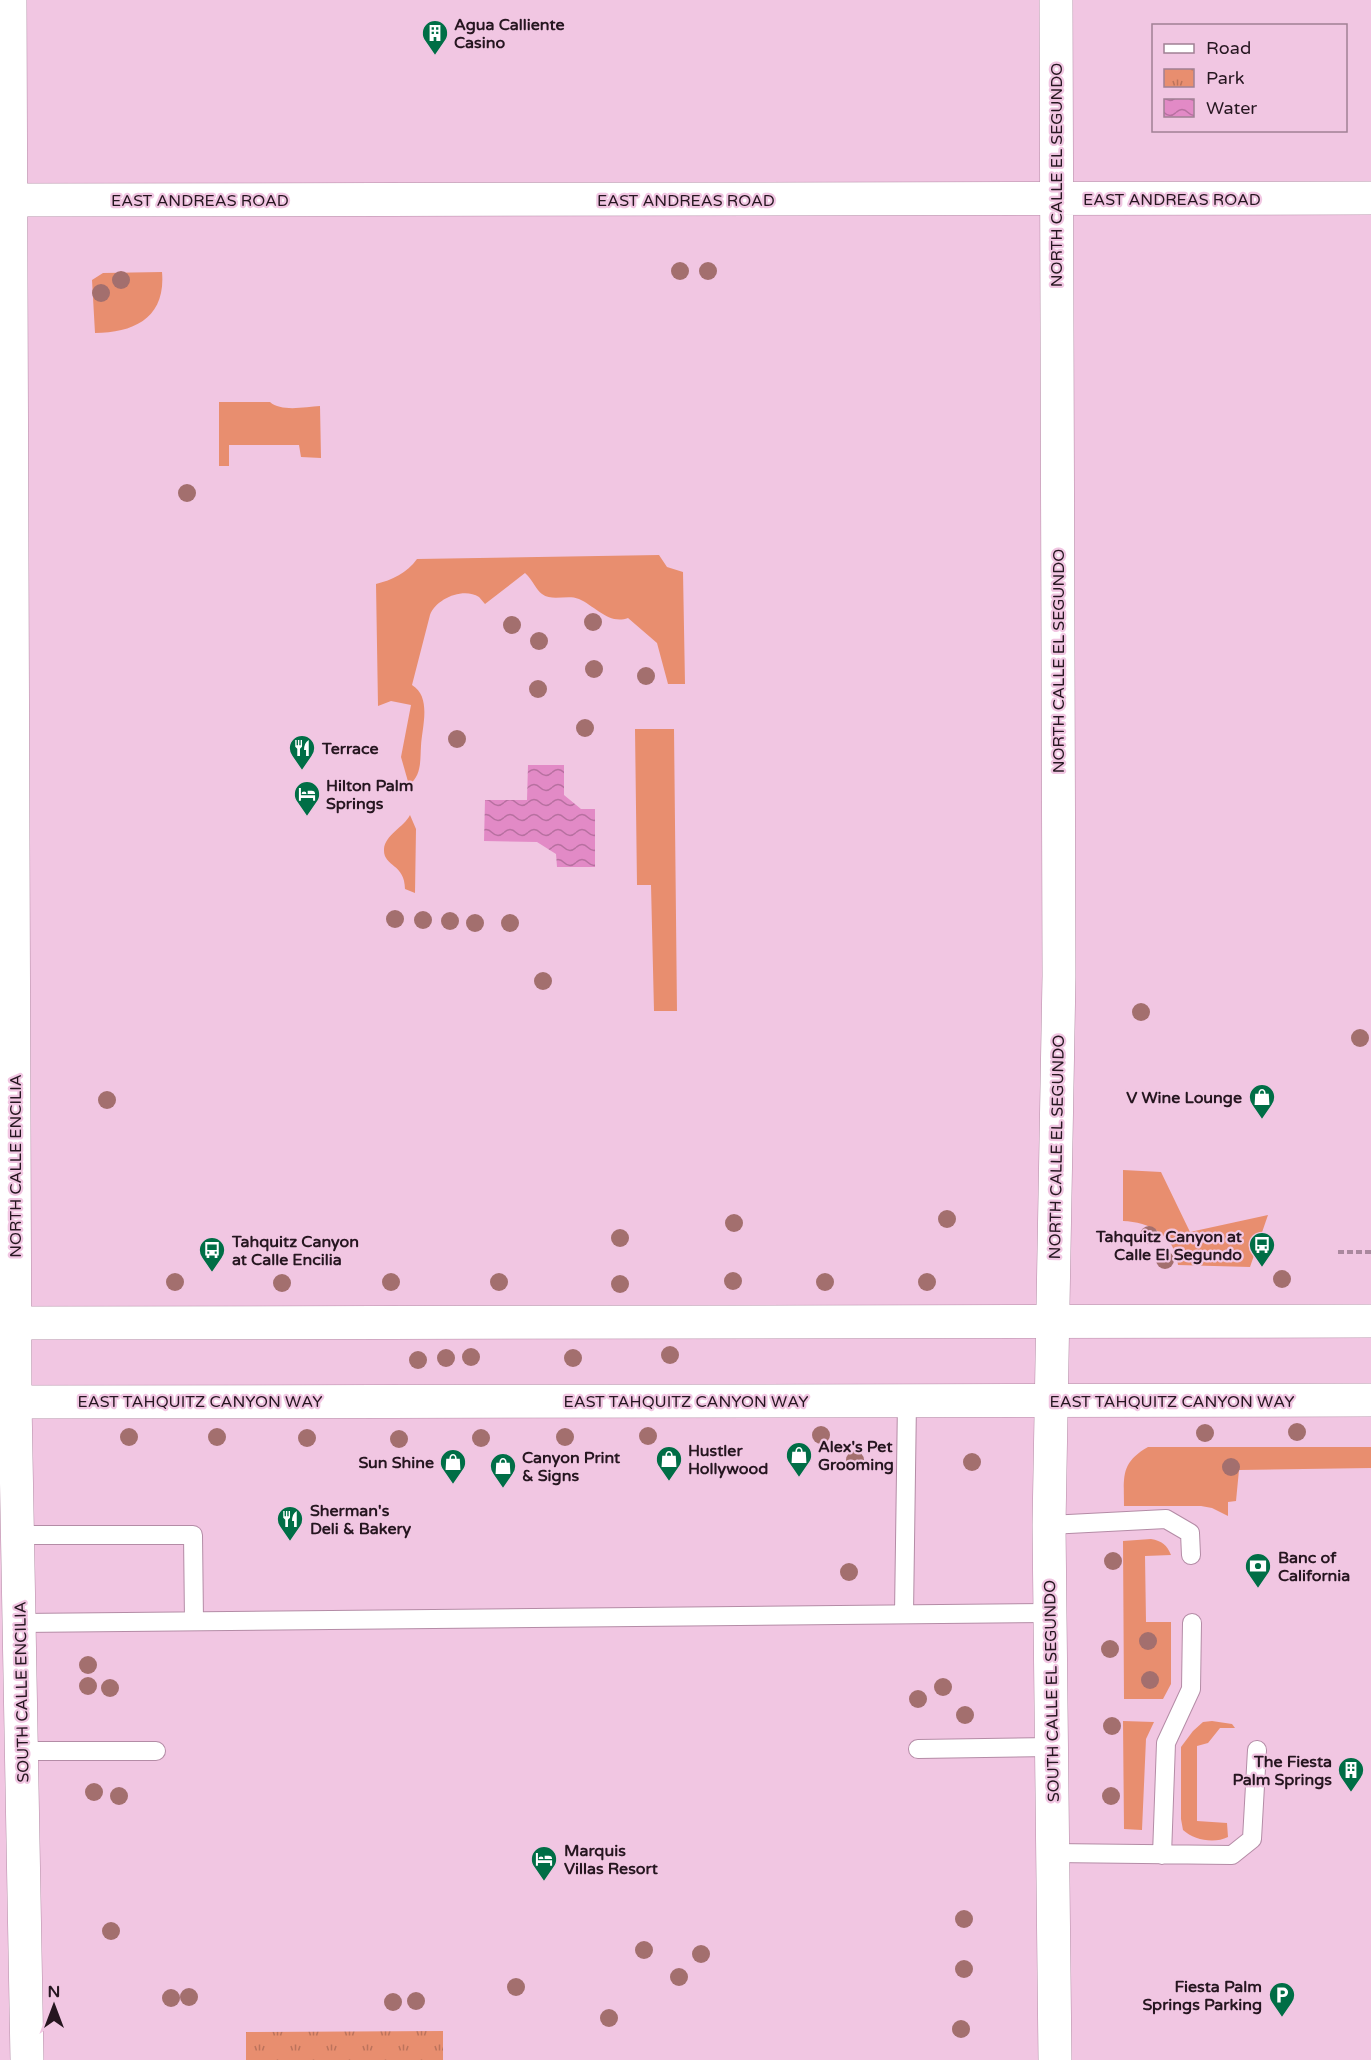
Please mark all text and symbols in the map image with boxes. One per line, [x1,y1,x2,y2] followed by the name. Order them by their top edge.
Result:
[454,15,564,53] place label: Agua Calliente Casino
[420,18,450,56] building icon: Agua Calliente Casino
[1152,24,1347,132] legend
[1206,37,1251,59] text: Road
[1047,63,1067,287] street label: NORTH CALLE EL SEGUNDO
[1206,67,1245,89] text: Park
[1206,97,1257,119] text: Water
[1083,190,1261,210] street label: EAST ANDREAS ROAD
[111,191,289,211] street label: EAST ANDREAS ROAD
[597,191,775,211] street label: EAST ANDREAS ROAD
[1049,549,1069,773] street label: NORTH CALLE EL SEGUNDO
[287,733,317,771] restaurant icon: Terrace
[321,739,379,759] place label: Terrace
[326,776,414,814] place label: Hilton Palm Springs
[292,779,322,817] hotel icon: Hilton Palm Springs
[1045,1035,1069,1260] street label: NORTH CALLE EL SEGUNDO
[6,1074,26,1258] street label: NORTH CALLE ENCILIA
[1247,1082,1277,1120] shop icon: V Wine Lounge
[1126,1088,1242,1108] place label: V Wine Lounge
[1095,1227,1243,1265] place label: Tahquitz Canyon at Calle El Segundo
[1247,1230,1277,1268] bus stop icon: Tahquitz Canyon at Calle El Segundo
[231,1232,359,1270] place label: Tahquitz Canyon at Calle Encilia
[197,1235,227,1273] bus stop icon: Tahquitz Canyon at Calle Encilia
[78,1392,322,1412] street label: EAST TAHQUITZ CANYON WAY
[564,1392,808,1412] street label: EAST TAHQUITZ CANYON WAY
[1050,1392,1294,1412] street label: EAST TAHQUITZ CANYON WAY
[818,1437,894,1475] place label: Alex's Pet Grooming
[784,1440,814,1478] shop icon: Alex's Pet Grooming
[688,1441,768,1479] place label: Hustler Hollywood
[654,1444,684,1482] shop icon: Hustler Hollywood
[438,1447,468,1485] shop icon: Sun Shine
[522,1448,621,1486] place label: Canyon Print & Signs
[488,1451,518,1489] shop icon: Canyon Print & Signs
[358,1453,434,1473] place label: Sun Shine
[310,1501,412,1539] place label: Sherman's Deli & Bakery
[275,1504,305,1542] restaurant icon: Sherman's Deli & Bakery
[1278,1548,1350,1586] place label: Banc of California
[1243,1551,1273,1589] bank icon: Banc of California
[1040,1580,1064,1802] street label: SOUTH CALLE EL SEGUNDO
[10,1601,34,1783] street label: SOUTH CALLE ENCILIA
[1232,1752,1332,1790] place label: The Fiesta Palm Springs
[1336,1755,1366,1793] building icon: The Fiesta Palm Springs
[564,1841,659,1879] place label: Marquis Villas Resort
[529,1844,559,1882] hotel icon: Marquis Villas Resort
[24,1976,84,2036] north arrow
[1142,1977,1262,2015] place label: Fiesta Palm Springs Parking
[1267,1980,1297,2018] parking icon: Fiesta Palm Springs Parking
[48,1982,60,2002] text: N

